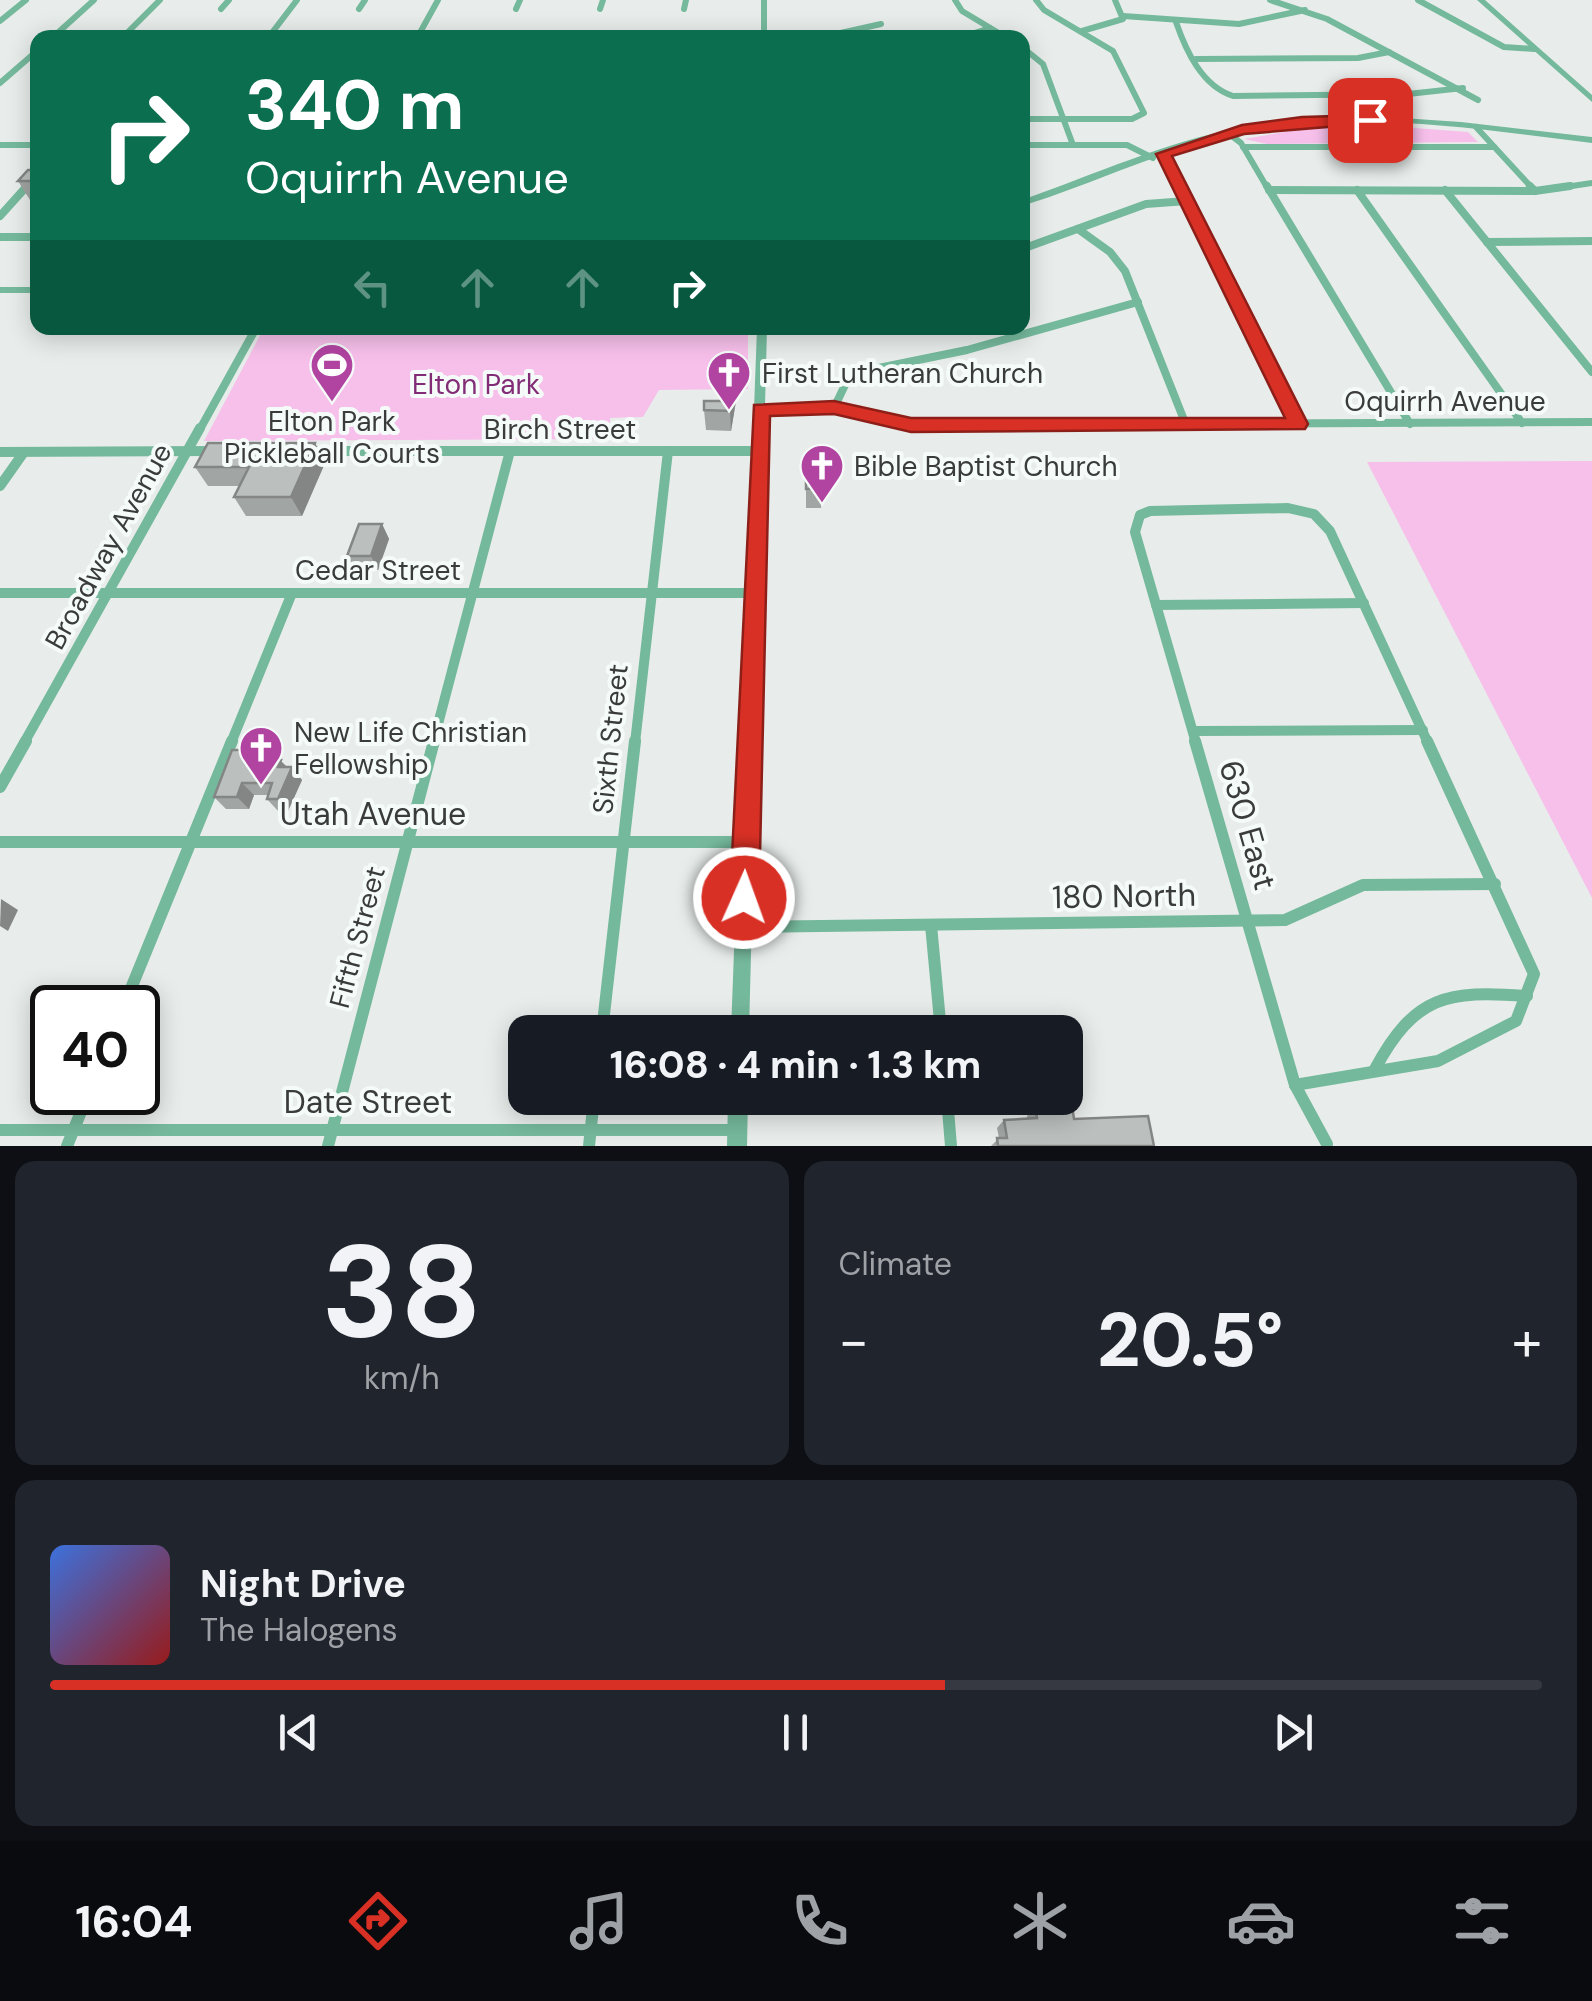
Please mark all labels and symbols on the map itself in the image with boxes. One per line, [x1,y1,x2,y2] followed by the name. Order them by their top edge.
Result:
[1328,78,1413,163] pin
[309,342,355,403] sports icon: Elton Park Pickleball Courts
[706,350,752,411] church icon: First Lutheran Church
[762,355,1043,392] place label: First Lutheran Church
[412,366,540,403] park label: Elton Park
[1344,383,1546,420] street label: Oquirrh Avenue
[224,403,440,472] place label: Elton Park Pickleball Courts
[484,411,636,448] street label: Birch Street
[37,437,180,656] street label: Broadway Avenue
[799,443,845,504] church icon: Bible Baptist Church
[854,448,1118,485] place label: Bible Baptist Church
[295,552,461,589] street label: Cedar Street
[584,662,637,816] street label: Sixth Street
[294,714,527,783] place label: New Life Christian Fellowship
[238,725,284,786] church icon: New Life Christian Fellowship
[1210,755,1286,895] street label: 630 East
[280,793,466,835] street label: Utah Avenue
[692,846,796,950] position arrow
[321,862,394,1012] street label: Fifth Street
[1052,874,1196,918] street label: 180 North
[30,985,160,1115] speed limit sign: 40
[284,1081,452,1123] street label: Date Street

